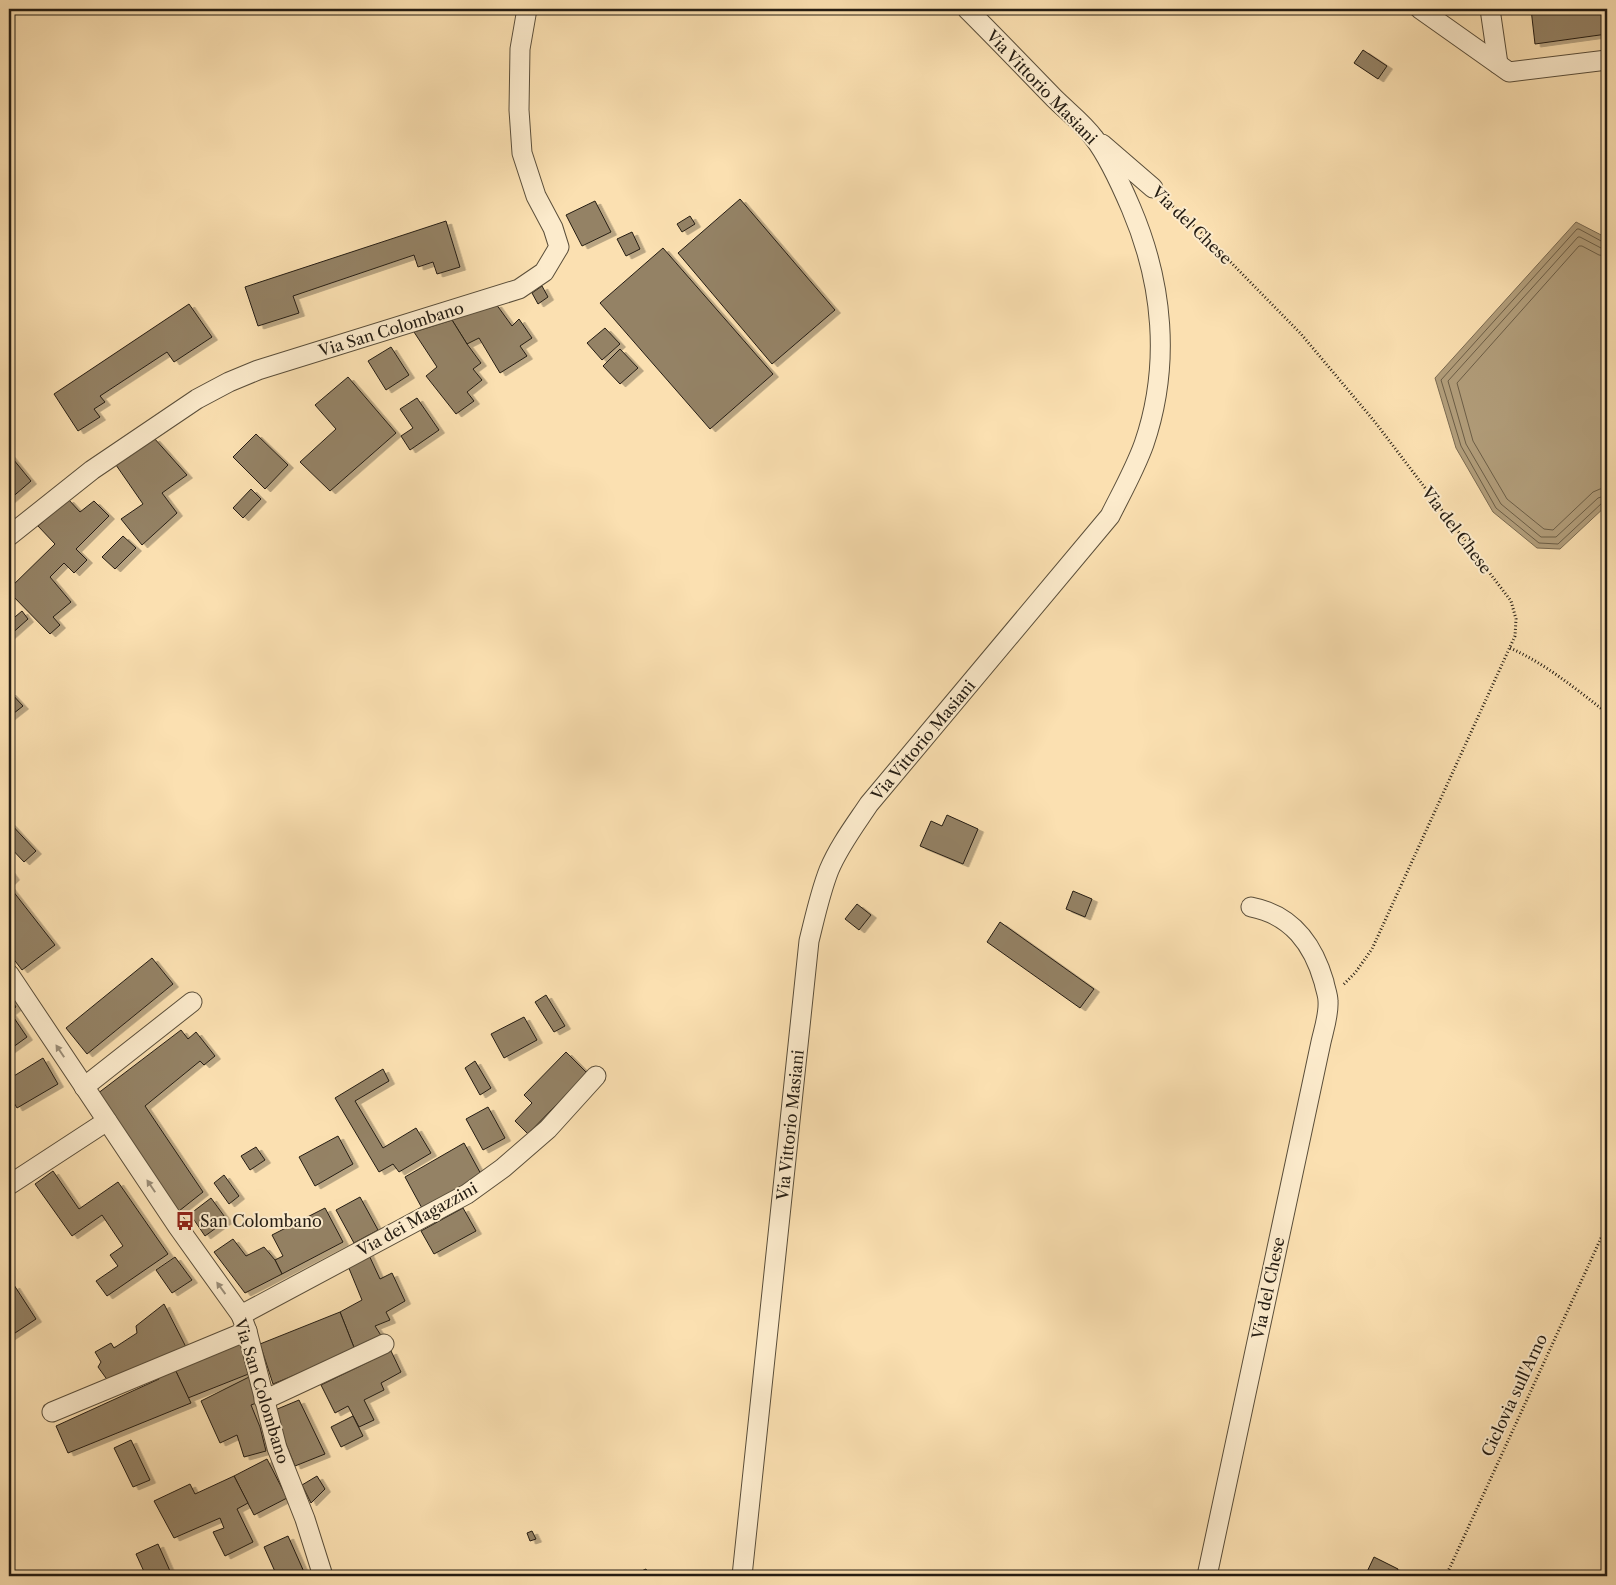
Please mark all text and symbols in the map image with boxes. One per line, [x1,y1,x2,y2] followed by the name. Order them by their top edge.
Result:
[982,25,1102,148] street label: Via Vittorio Masiani
[1147,181,1236,268] street label: Via del Chese
[315,297,466,361] street label: Via San Colombano
[1417,482,1496,578] street label: Via del Chese
[866,676,979,805] street label: Via Vittorio Masiani
[55,1045,65,1058] one-way arrow
[772,1049,808,1202] street label: Via Vittorio Masiani
[353,1178,481,1261] street label: Via dei Magazzini
[146,1180,155,1193] one-way arrow
[174,1210,196,1232] bus stop icon: San Colombano
[200,1211,322,1231] place label: San Colombano
[1247,1235,1289,1342] street label: Via del Chese
[216,1282,227,1295] one-way arrow
[230,1315,294,1466] street label: Via San Colombano
[1477,1330,1551,1459] street label: Ciclovia sull'Arno

